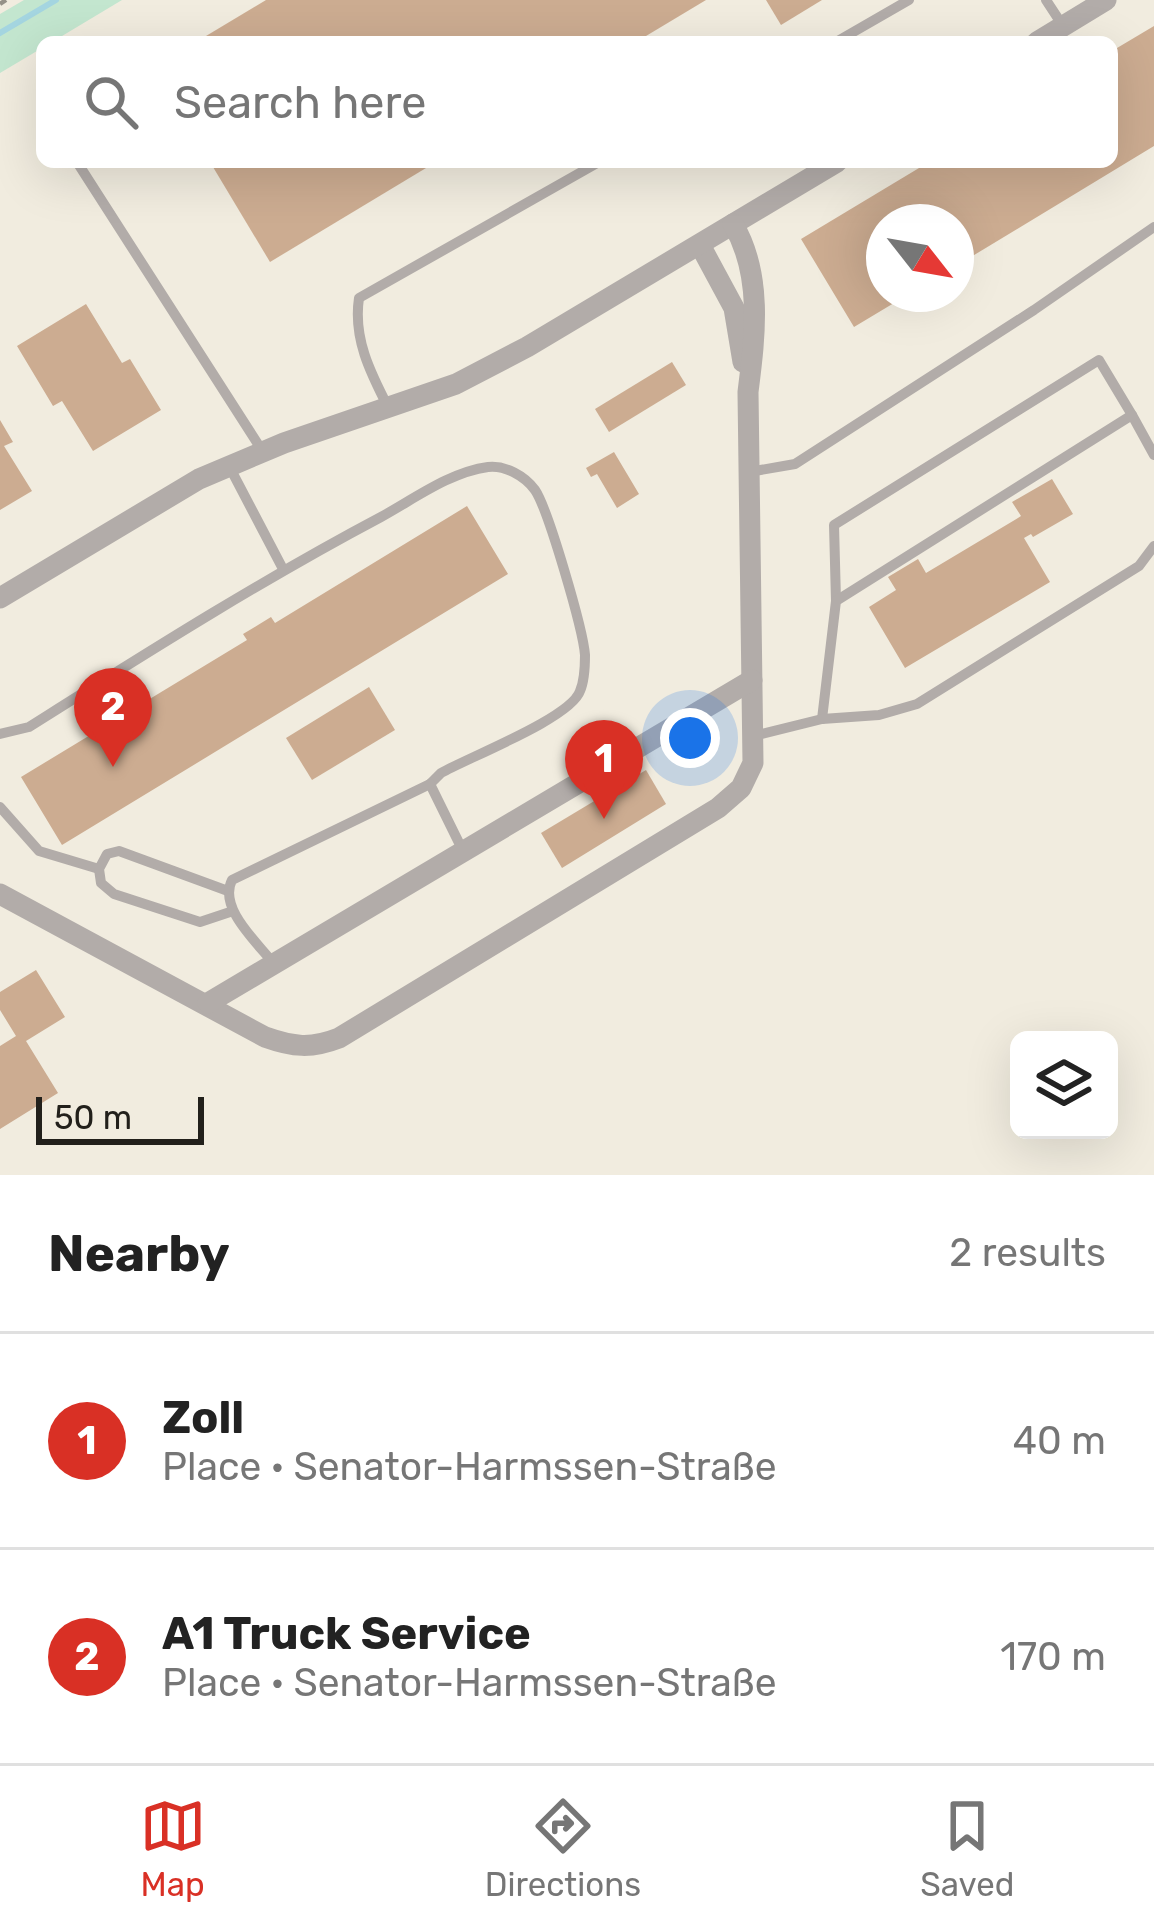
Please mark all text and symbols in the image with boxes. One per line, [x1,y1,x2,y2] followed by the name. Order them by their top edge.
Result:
[36,36,1118,168] search box
[78,69,144,135] icon: search
[174,76,426,129] text: Search here
[866,204,974,312] north arrow
[74,668,152,767] pin: 2
[660,708,720,768] your location
[565,720,643,819] pin: 1
[1010,1031,1118,1139] map controls
[1010,1031,1118,1139] button: layers
[36,1091,204,1144] scale bar
[54,1098,132,1137] text: 50 m
[48,1223,230,1284] text: Nearby
[949,1230,1106,1276] text: 2 results
[162,1391,244,1444] text: Zoll
[77,1418,97,1464] text: 1
[1013,1418,1106,1464] text: 40 m
[162,1444,777,1490] text: Place · Senator-Harmssen-Straße
[162,1607,531,1660] text: A1 Truck Service
[74,1634,100,1680] text: 2
[1000,1634,1106,1680] text: 170 m
[162,1660,777,1706] text: Place · Senator-Harmssen-Straße
[140,1793,206,1904] tab: Map
[485,1793,641,1904] tab: Directions
[920,1793,1014,1904] tab: Saved

